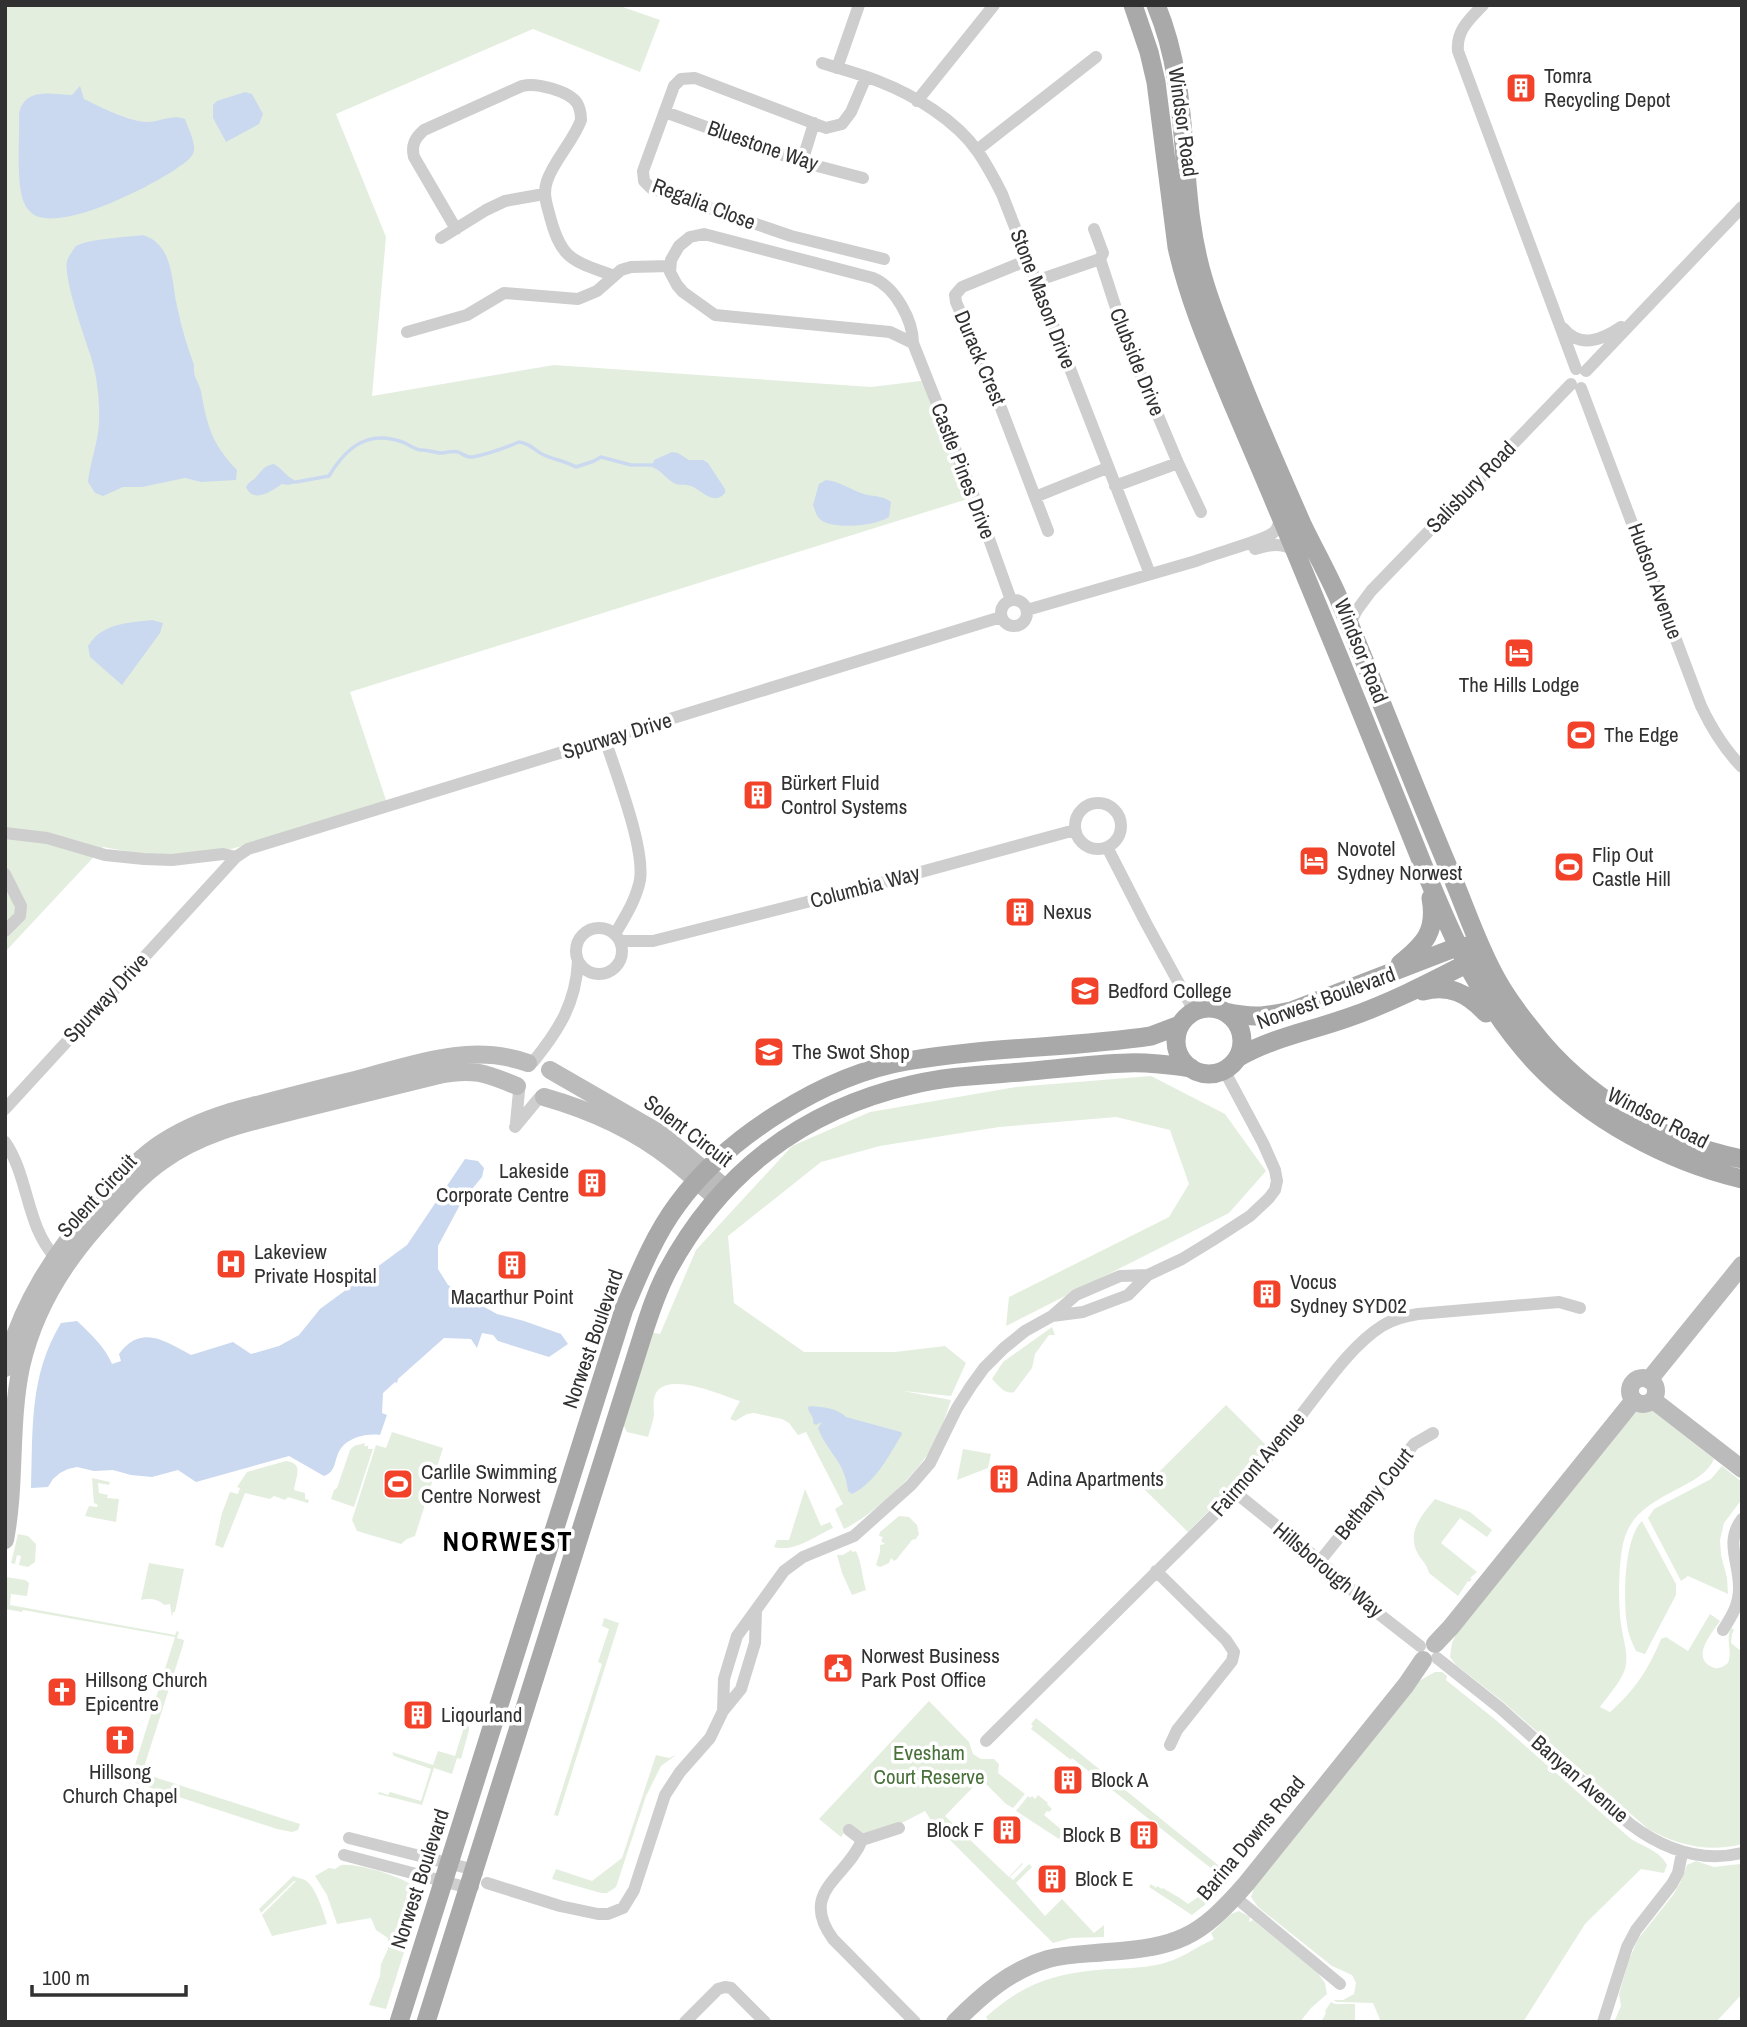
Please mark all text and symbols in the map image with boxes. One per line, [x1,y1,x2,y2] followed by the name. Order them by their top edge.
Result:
[1544,61,1671,114] place label: Tomra Recycling Depot
[1161,65,1206,178] street label: Windsor Road
[1504,71,1538,105] building icon: Tomra Recycling Depot
[704,113,823,178] street label: Bluestone Way
[648,171,760,236] street label: Regalia Close
[1004,225,1083,373] street label: Stone Mason Drive
[1103,304,1172,420] street label: Clubside Drive
[947,306,1014,410] street label: Durack Crest
[924,399,1003,543] street label: Castle Pines Drive
[1419,434,1522,539] street label: Salisbury Road
[1621,519,1690,643] street label: Hudson Avenue
[1327,594,1396,707] street label: Windsor Road
[1502,636,1536,670] hotel icon: The Hills Lodge
[1459,670,1579,699] place label: The Hills Lodge
[559,705,675,766] street label: Spurway Drive
[1564,718,1598,752] sports icon: The Edge
[1604,720,1679,749] place label: The Edge
[781,768,907,821] place label: Bürkert Fluid Control Systems
[741,778,775,812] building icon: Bürkert Fluid Control Systems
[1337,834,1463,887] place label: Novotel Sydney Norwest
[1592,840,1670,893] place label: Flip Out Castle Hill
[1297,844,1331,878] hotel icon: Novotel Sydney Norwest
[1552,850,1586,884] sports icon: Flip Out Castle Hill
[807,858,923,915] street label: Columbia Way
[1003,895,1037,929] building icon: Nexus
[1043,897,1092,926] place label: Nexus
[57,946,155,1049] street label: Spurway Drive
[1253,959,1399,1036] street label: Norwest Boulevard
[1068,974,1102,1008] school or university icon: Bedford College
[1108,976,1231,1005] place label: Bedford College
[752,1035,786,1069] school or university icon: The Swot Shop
[792,1037,910,1066] place label: The Swot Shop
[1603,1080,1714,1155] street label: Windsor Road
[638,1088,739,1174] street label: Solent Circuit
[50,1147,143,1244] street label: Solent Circuit
[436,1156,569,1209] place label: Lakeside Corporate Centre
[575,1166,609,1200] building icon: Lakeside Corporate Centre
[254,1237,377,1290] place label: Lakeview Private Hospital
[214,1247,248,1281] hospital icon: Lakeview Private Hospital
[495,1248,529,1282] building icon: Macarthur Point
[555,1265,630,1412] street label: Norwest Boulevard
[1290,1267,1407,1320] place label: Vocus Sydney SYD02
[1250,1277,1284,1311] building icon: Vocus Sydney SYD02
[451,1282,573,1311] place label: Macarthur Point
[1204,1405,1311,1522] street label: Fairmont Avenue
[1328,1442,1420,1546] street label: Bethany Court
[421,1457,557,1510] place label: Carlile Swimming Centre Norwest
[987,1462,1021,1496] building icon: Adina Apartments
[1026,1464,1164,1493] place label: Adina Apartments
[381,1467,415,1501] sports icon: Carlile Swimming Centre Norwest
[1267,1515,1390,1624] street label: Hillsborough Way
[443,1522,573,1560] district label: NORWEST
[861,1641,1000,1694] place label: Norwest Business Park Post Office
[821,1651,855,1685] public building icon: Norwest Business Park Post Office
[85,1665,208,1718] place label: Hillsong Church Epicentre
[45,1675,79,1709] church icon: Hillsong Church Epicentre
[401,1698,435,1732] building icon: Liqourland
[441,1700,522,1729] place label: Liqourland
[103,1723,137,1757] church icon: Hillsong Church Chapel
[1525,1728,1635,1829] street label: Banyan Avenue
[873,1738,985,1791] park label: Evesham Court Reserve
[63,1757,177,1810] place label: Hillsong Church Chapel
[1051,1763,1085,1797] building icon: Block A
[1091,1765,1149,1794] place label: Block A
[1190,1769,1311,1906] street label: Barina Downs Road
[383,1805,456,1953] street label: Norwest Boulevard
[990,1813,1024,1847] building icon: Block F
[927,1815,984,1844] place label: Block F
[1127,1818,1161,1852] building icon: Block B
[1063,1820,1121,1849] place label: Block B
[1035,1862,1069,1896] building icon: Block E
[1075,1864,1133,1893] place label: Block E
[32,1954,186,1998] scale bar
[42,1963,90,1992] text: 100 m

